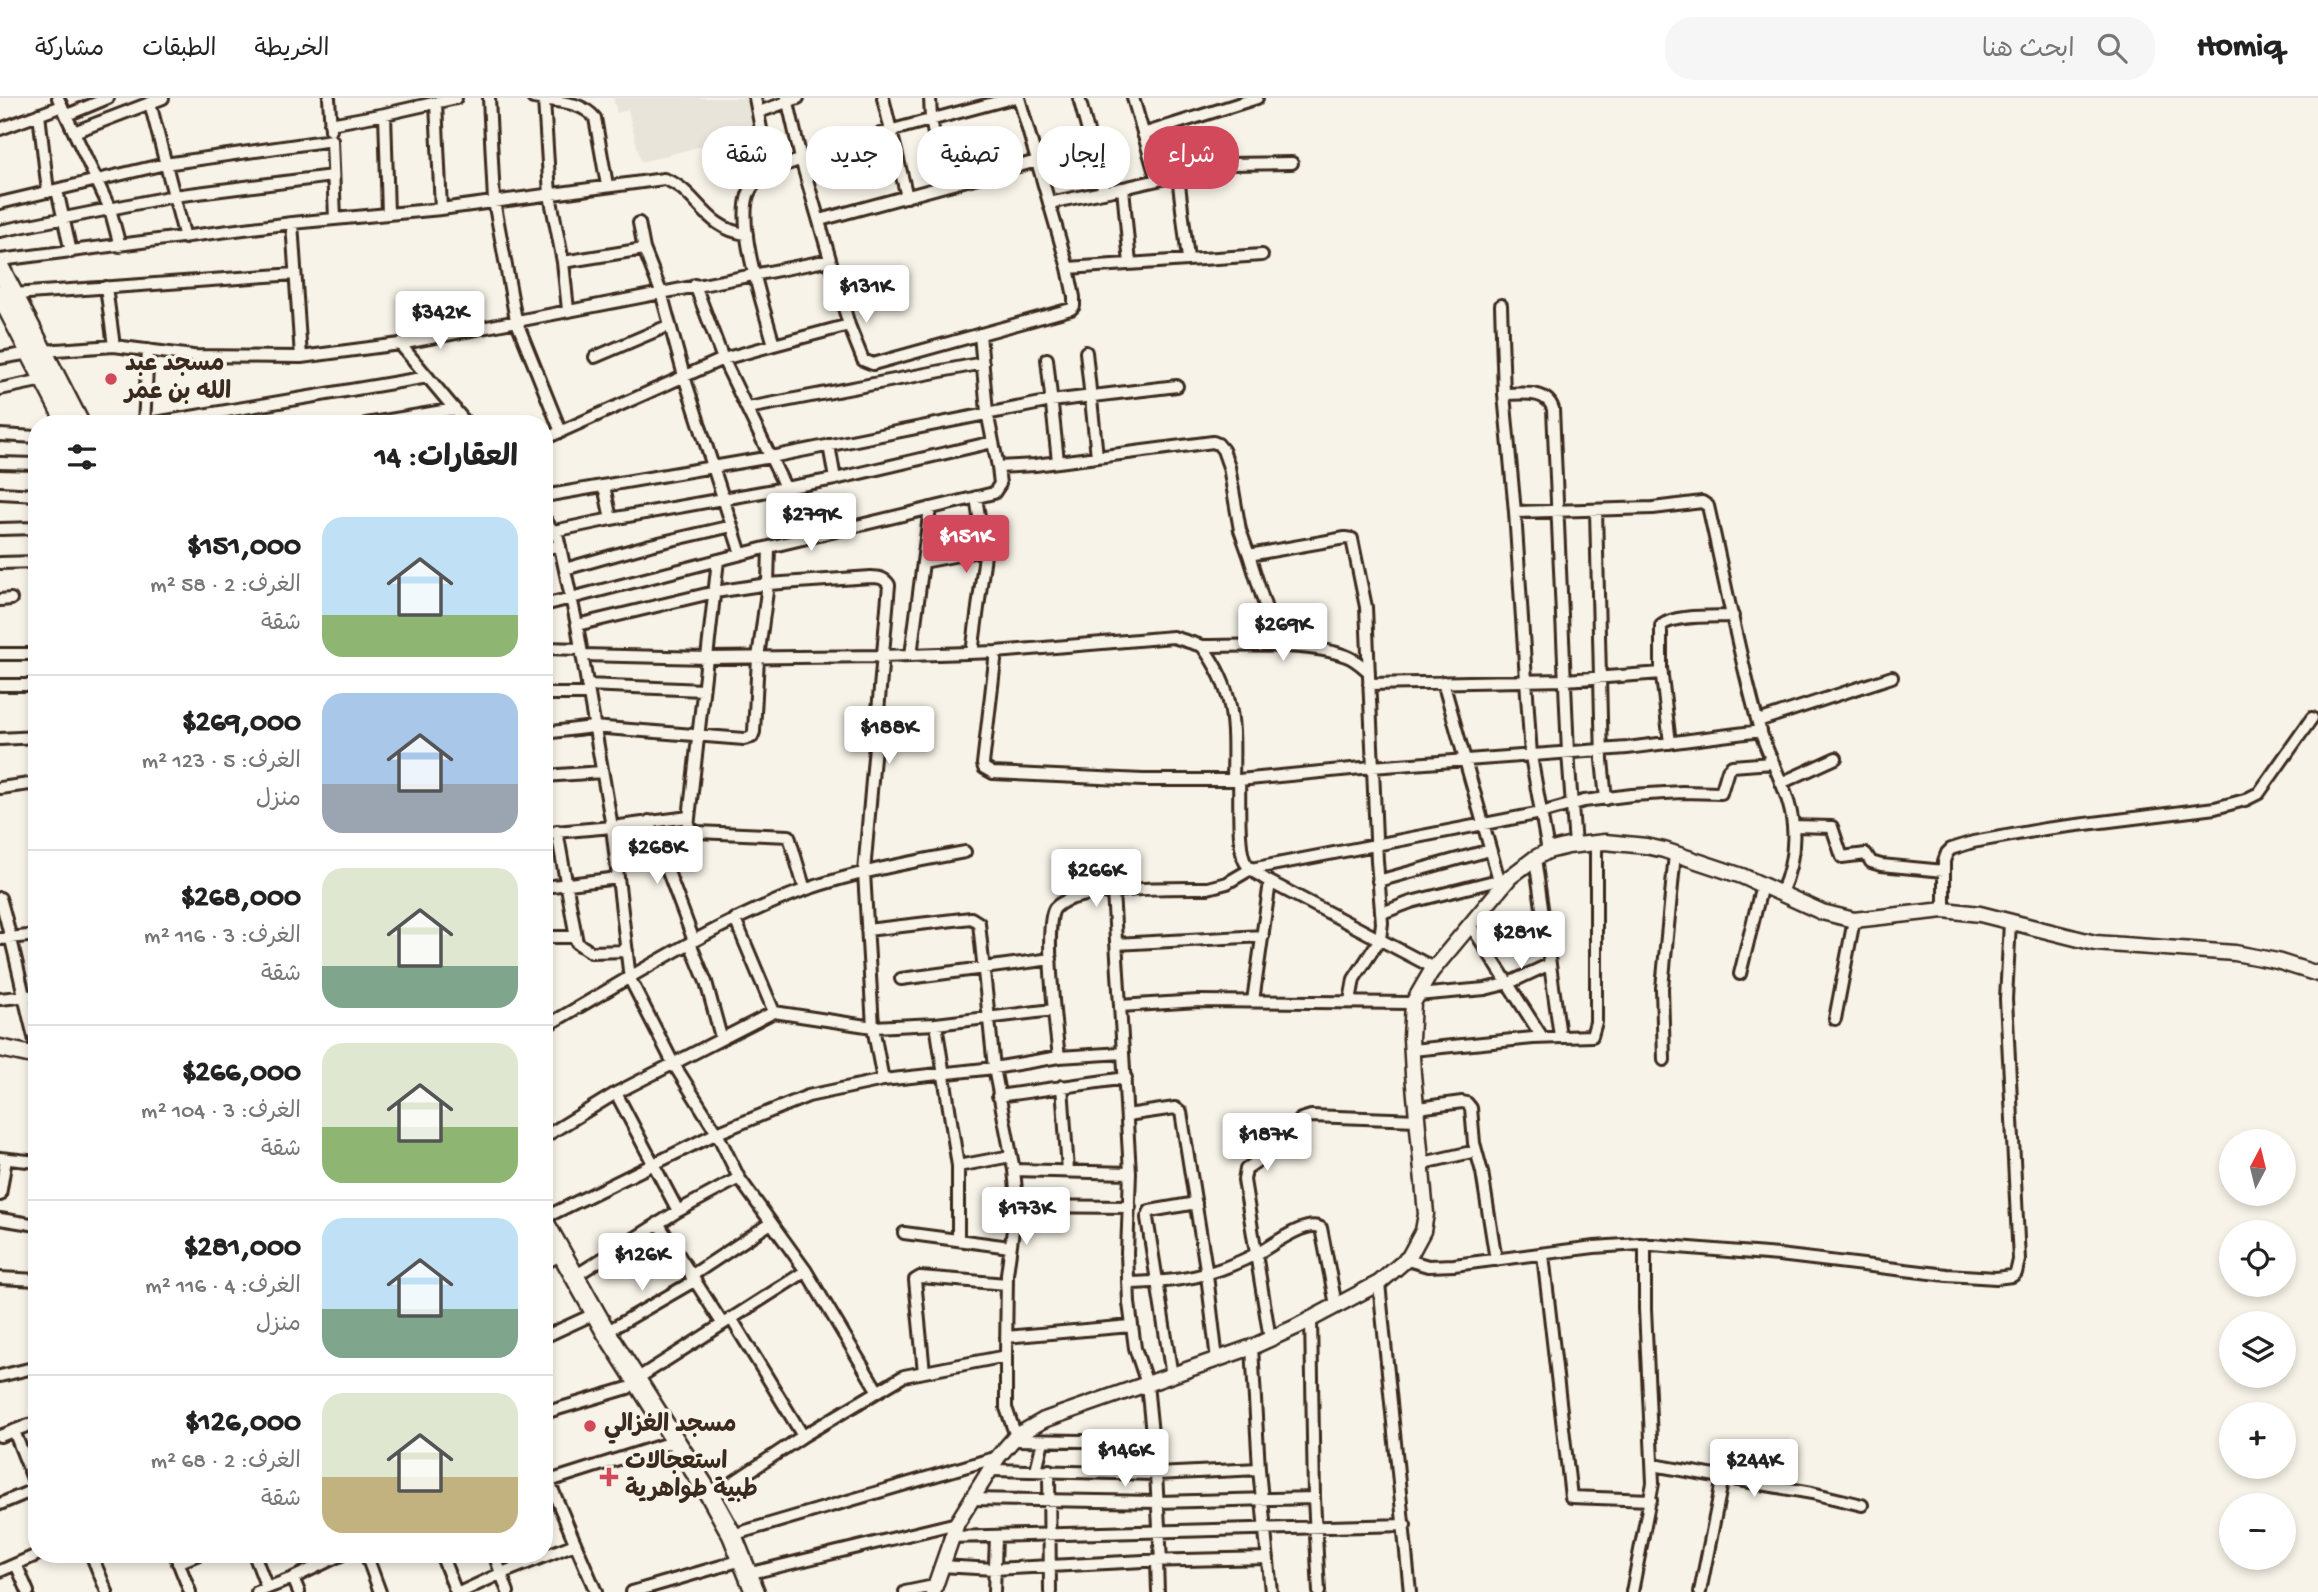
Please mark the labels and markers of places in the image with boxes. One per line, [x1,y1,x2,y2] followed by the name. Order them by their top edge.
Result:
[817,266,915,325] pin: $131K
[391,292,489,351] pin: $342K
[123,351,231,408] place label: مسجد عبد الله بن عمر
[103,371,119,387] marker: مسجد عبد الله بن عمر
[762,494,860,553] pin: $279K
[917,516,1015,575] pin: $151K
[1234,603,1332,663] pin: $269K
[840,706,938,766] pin: $188K
[608,826,706,886] pin: $268K
[1047,850,1145,909] pin: $266K
[1472,912,1570,971] pin: $281K
[1218,1114,1316,1173] pin: $187K
[977,1188,1075,1247] pin: $173K
[593,1234,691,1293] pin: $126K
[604,1412,737,1444] place label: مسجد الغزالي
[582,1418,598,1434] marker: مسجد الغزالي
[1076,1430,1174,1489] pin: $146K
[1705,1440,1803,1499] pin: $244K
[625,1449,758,1506] place label: استعجالات طبية طواهرية
[599,1467,619,1487] marker: استعجالات طبية طواهرية

